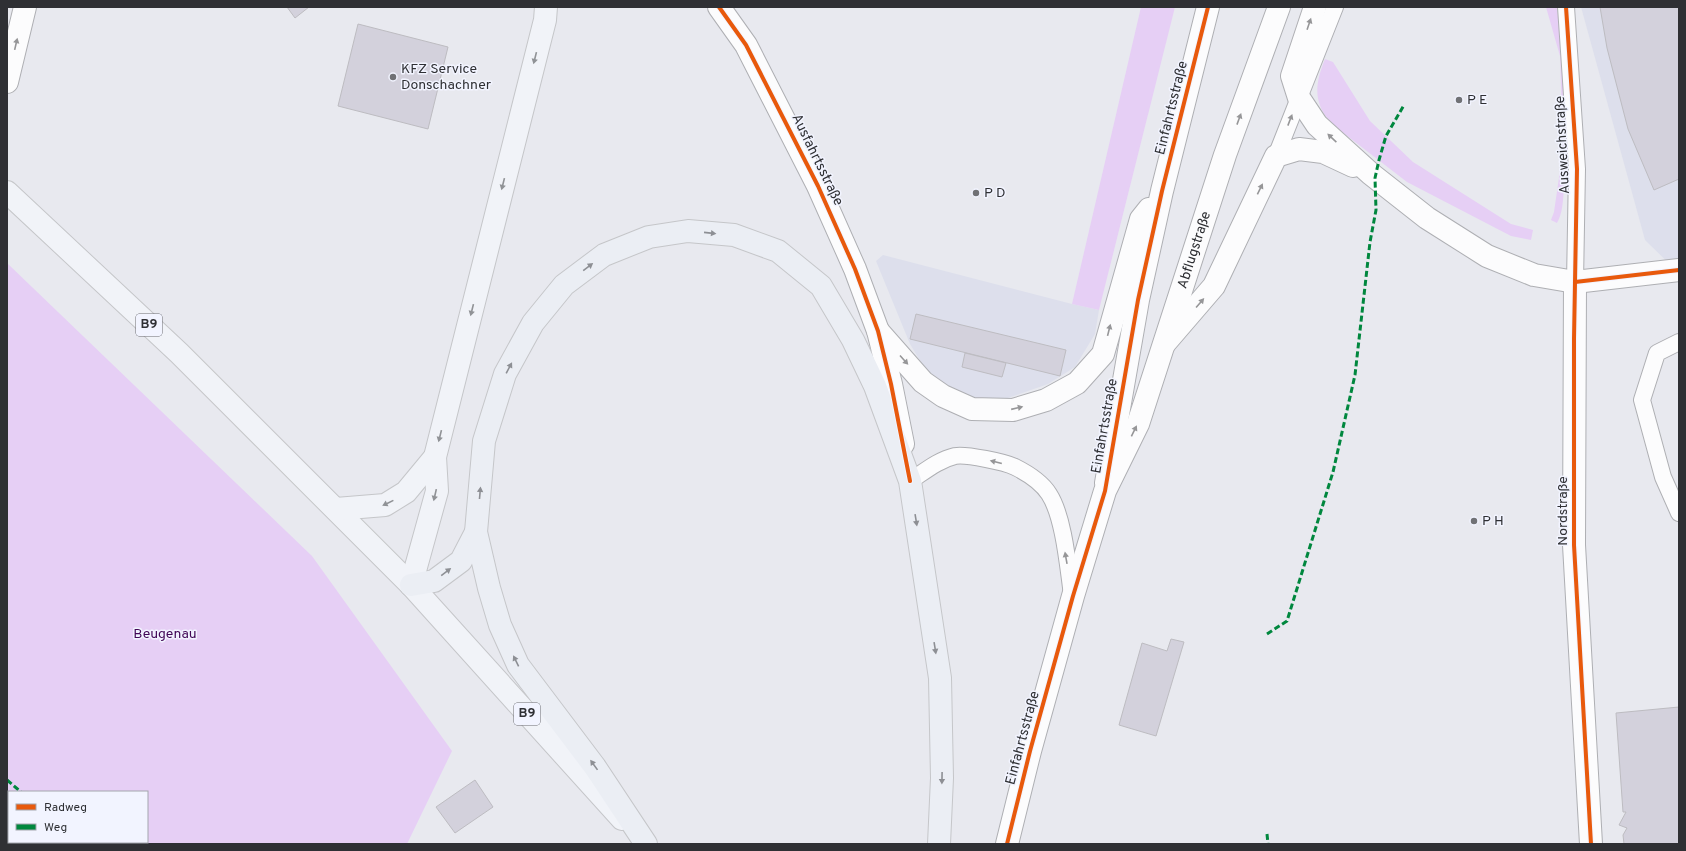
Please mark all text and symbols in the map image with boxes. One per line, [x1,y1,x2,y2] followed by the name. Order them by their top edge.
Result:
[1306,18,1312,30] one-way arrow
[13,38,19,50] one-way arrow
[532,52,538,64] one-way arrow
[1152,59,1192,157] street label: Einfahrtsstraße
[401,61,492,94] place label: KFZ Service Donschachner
[388,72,398,82] marker: KFZ Service Donschachner
[1467,92,1488,109] place label: P E
[1454,95,1464,105] marker: P E
[1552,95,1574,195] street label: Ausweichstraße
[787,111,847,209] street label: Ausfahrtsstraße
[1236,112,1242,124] one-way arrow
[1288,113,1294,125] one-way arrow
[1327,134,1337,143] one-way arrow
[500,178,506,190] one-way arrow
[1257,183,1263,194] one-way arrow
[984,185,1006,202] place label: P D
[971,188,981,198] marker: P D
[1174,209,1215,291] street label: Abflugstraße
[704,230,716,236] one-way arrow
[583,263,593,271] one-way arrow
[1195,298,1204,308] one-way arrow
[468,304,474,316] one-way arrow
[136,314,162,336] road number: B9
[1107,323,1113,336] one-way arrow
[899,355,909,365] one-way arrow
[505,362,512,373] one-way arrow
[1088,377,1122,475] street label: Einfahrtsstraße
[1010,405,1023,411] one-way arrow
[1131,425,1137,436] one-way arrow
[437,430,443,442] one-way arrow
[990,459,1002,465] one-way arrow
[1555,476,1572,546] street label: Nordstraße
[476,487,483,499] one-way arrow
[432,489,438,501] one-way arrow
[382,500,394,506] one-way arrow
[913,513,919,526] one-way arrow
[1482,513,1504,530] place label: P H
[1469,516,1479,526] marker: P H
[1063,552,1069,564] one-way arrow
[441,568,452,576] one-way arrow
[133,626,197,643] park label: Beugenau
[932,642,938,654] one-way arrow
[513,655,519,666] one-way arrow
[1002,689,1044,787] street label: Einfahrtsstraße
[514,703,540,725] road number: B9
[590,759,598,770] one-way arrow
[939,772,945,785] one-way arrow
[8,791,148,843] legend
[44,800,87,816] text: Radweg
[44,820,67,836] text: Weg

